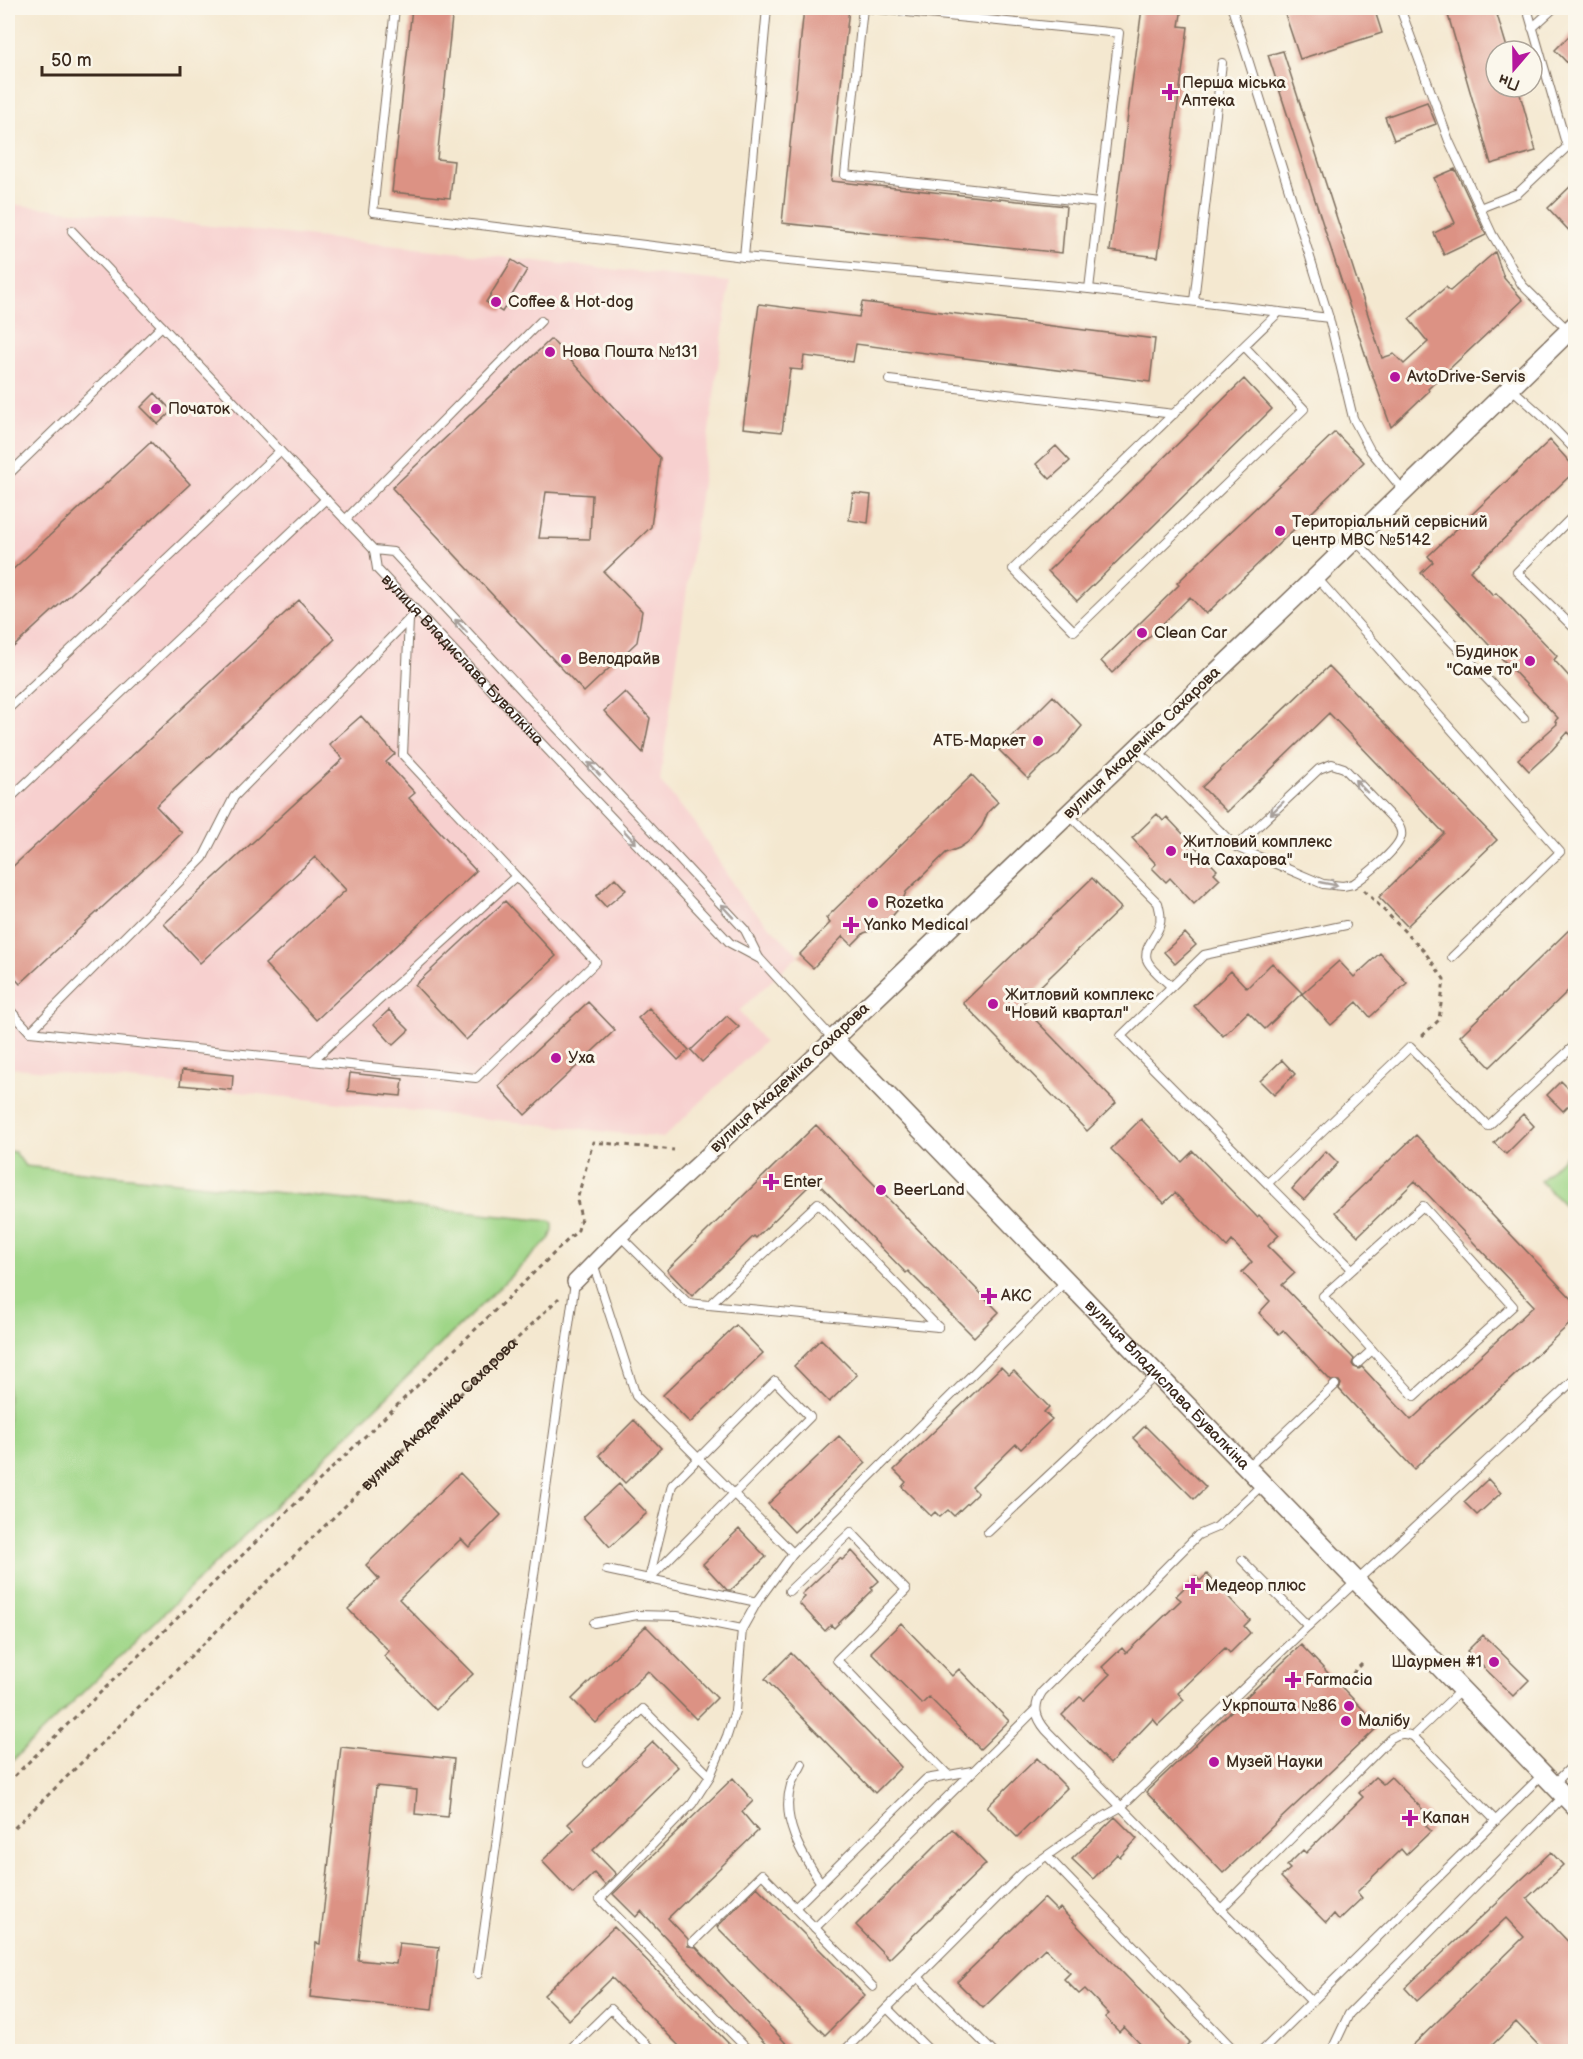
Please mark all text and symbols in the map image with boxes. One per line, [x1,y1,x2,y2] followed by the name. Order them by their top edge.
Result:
[42,39,180,77] scale bar
[1484,39,1544,99] north arrow
[51,50,92,71] text: 50 m
[1496,69,1523,94] text: Пн
[1181,74,1287,111] place label: Перша міська Аптека
[1163,85,1177,99] marker: Перша міська Аптека
[508,293,634,312] place label: Coffee & Hot-dog
[489,295,503,309] marker: Coffee & Hot-dog
[562,343,697,362] place label: Нова Пошта №131
[543,345,557,359] marker: Нова Пошта №131
[1407,368,1525,387] place label: AvtoDrive-Servis
[1388,370,1402,384] marker: AvtoDrive-Servis
[168,400,231,419] place label: Початок
[149,402,163,416] marker: Початок
[1292,513,1488,550] place label: Територіальний сервісний центр МВС №5142
[1273,524,1287,538] marker: Територіальний сервісний центр МВС №5142
[377,570,548,750] street label: вулиця Владислава Бувалкіна
[454,619,468,634] one-way arrow
[1154,624,1227,643] place label: Clean Car
[1135,626,1149,640] marker: Clean Car
[1447,643,1518,680] place label: Будинок "Саме то"
[578,650,660,669] place label: Велодрайв
[559,652,573,666] marker: Велодрайв
[1523,654,1537,668] marker: Будинок "Саме то"
[1060,663,1225,823] street label: вулиця Академіка Сахарова
[932,732,1027,751] place label: АТБ-Маркет
[1031,734,1045,748] marker: АТБ-Маркет
[587,761,601,776] one-way arrow
[1354,778,1369,793] one-way arrow
[1270,801,1285,815] one-way arrow
[623,830,637,845] one-way arrow
[1183,833,1332,870] place label: Житловий комплекс "На Сахарова"
[1164,844,1178,858] marker: Житловий комплекс "На Сахарова"
[1319,879,1338,890] one-way arrow
[885,894,944,913] place label: Rozetka
[866,896,880,910] marker: Rozetka
[720,904,734,919] one-way arrow
[842,916,860,934] marker: Yanko Medical
[863,916,968,935] place label: Yanko Medical
[1005,986,1154,1023] place label: Житловий комплекс "Новий квартал"
[986,997,1000,1011] marker: Житловий комплекс "Новий квартал"
[706,999,874,1157] street label: вулиця Академіка Сахарова
[568,1049,596,1068] place label: Уха
[549,1051,563,1065] marker: Уха
[783,1173,822,1192] place label: Enter
[764,1175,778,1189] marker: Enter
[893,1181,965,1200] place label: BeerLand
[874,1183,888,1197] marker: BeerLand
[1000,1287,1032,1306] place label: АКС
[982,1289,996,1303] marker: АКС
[1081,1296,1254,1474] street label: вулиця Владислава Бувалкіна
[357,1333,522,1495] street label: вулиця Академіка Сахарова
[1205,1577,1306,1596] place label: Медеор плюс
[1186,1579,1200,1593] marker: Медеор плюс
[1391,1653,1482,1672] place label: Шаурмен #1
[1487,1655,1501,1669] marker: Шаурмен #1
[1305,1671,1373,1690] place label: Farmacia
[1286,1673,1300,1687] marker: Farmacia
[1222,1697,1337,1716] place label: Укрпошта №86
[1342,1699,1356,1713] marker: Укрпошта №86
[1358,1712,1410,1731] place label: Малiбу
[1339,1714,1353,1728] marker: Малiбу
[1226,1753,1323,1772] place label: Музей Науки
[1207,1755,1221,1769] marker: Музей Науки
[1422,1809,1470,1828] place label: Капан
[1403,1811,1417,1825] marker: Капан

